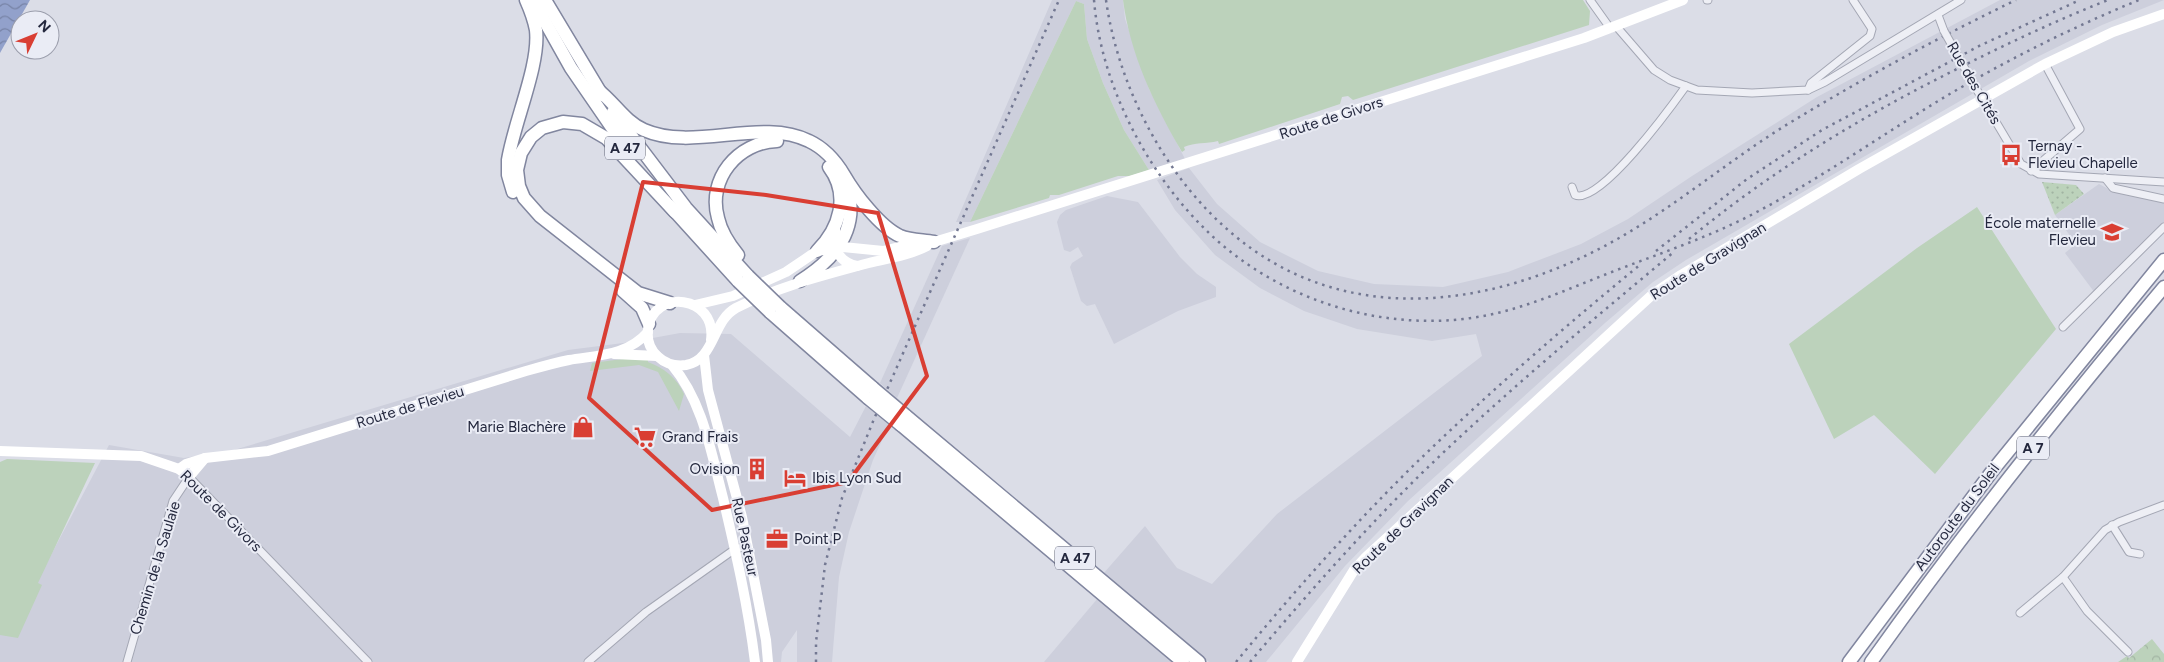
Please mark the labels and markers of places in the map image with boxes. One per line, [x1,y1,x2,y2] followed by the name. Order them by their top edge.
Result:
[2028,137,2138,172] place label: Ternay - Flevieu Chapelle
[1998,142,2024,168] bus stop icon: Ternay - Flevieu Chapelle
[1984,214,2096,249] place label: École maternelle Flevieu
[2099,219,2125,245] school or university icon: École maternelle Flevieu
[570,414,596,440] shop icon: Marie Blachère
[467,418,566,436] place label: Marie Blachère
[632,424,658,450] supermarket icon: Grand Frais
[662,428,738,446] place label: Grand Frais
[744,456,770,482] building icon: Ovision
[690,460,740,478] place label: Ovision
[782,465,808,491] hotel icon: Ibis Lyon Sud
[812,469,902,487] place label: Ibis Lyon Sud
[764,526,790,552] office icon: Point P
[794,530,841,548] place label: Point P

